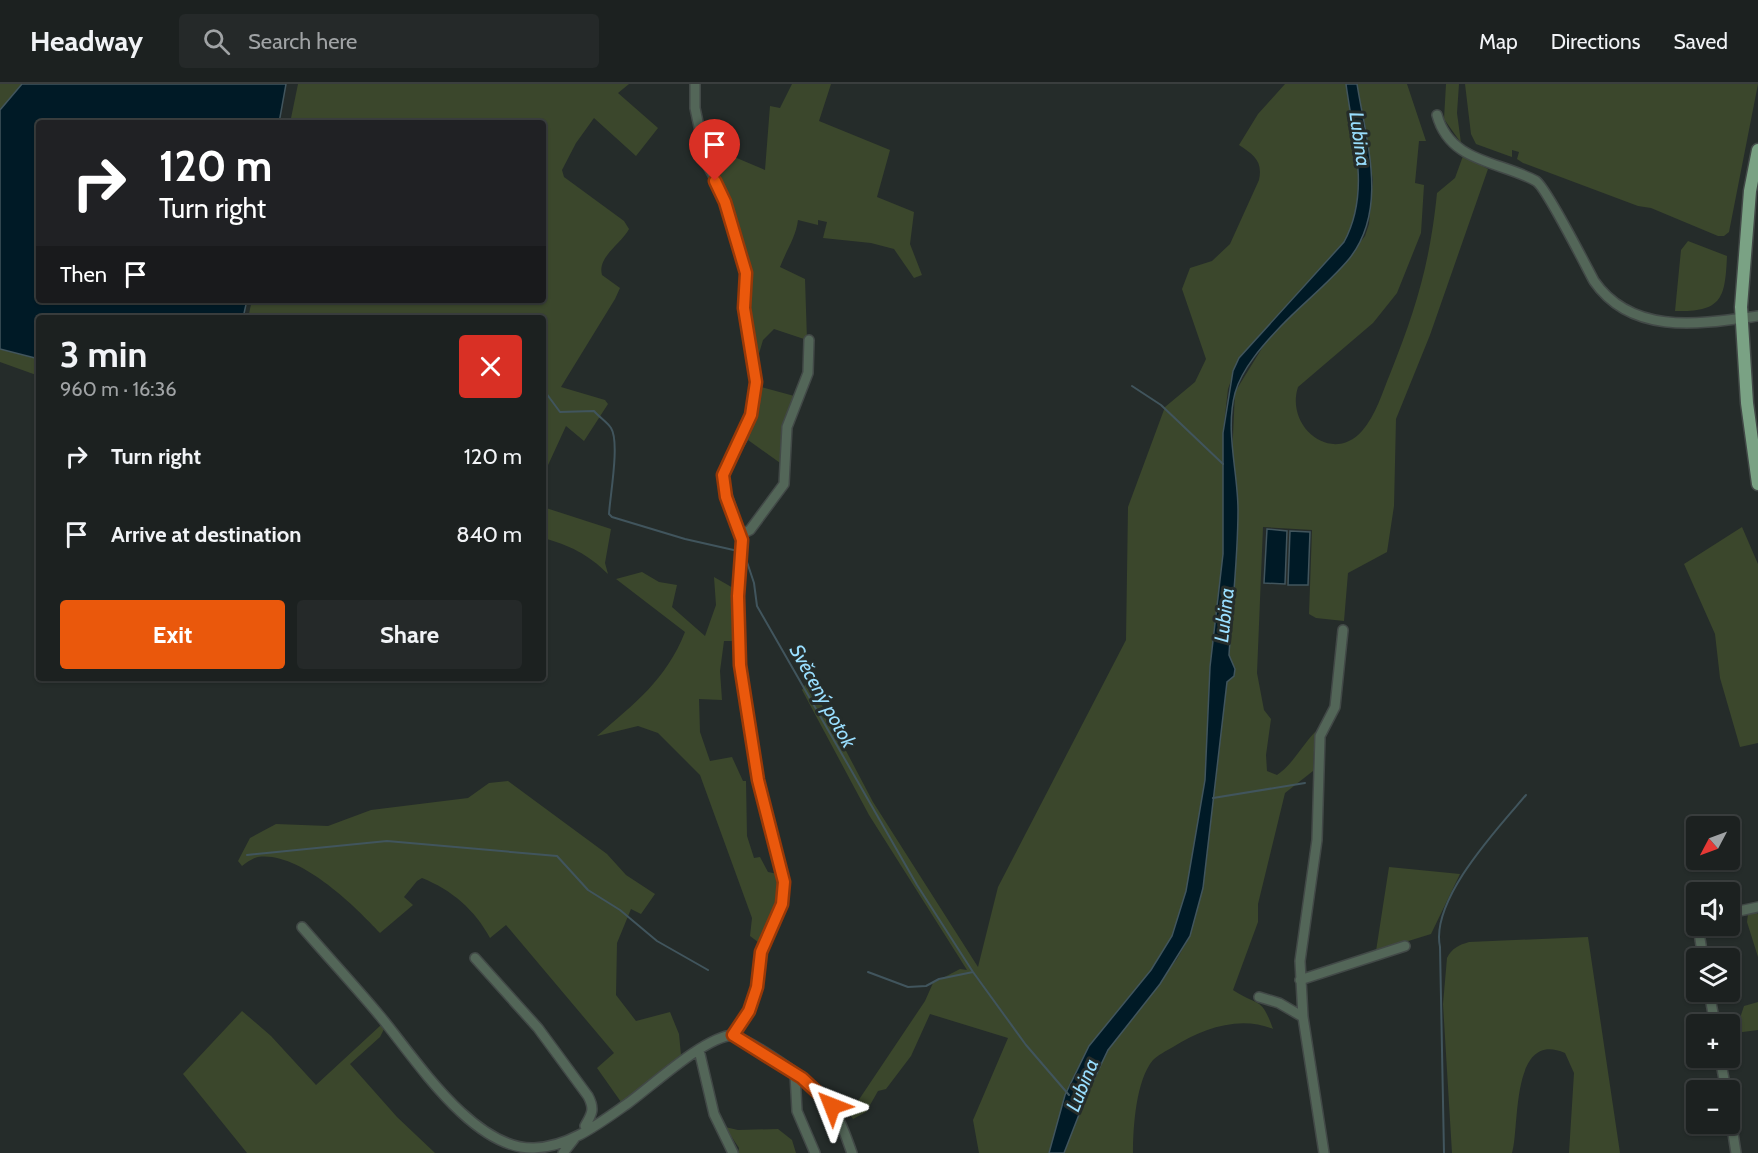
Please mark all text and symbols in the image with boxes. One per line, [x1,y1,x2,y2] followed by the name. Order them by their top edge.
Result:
[179,14,599,68] search box
[30,24,143,58] text: Headway
[200,25,233,58] icon: search
[248,28,357,55] text: Search here
[1479,29,1518,54] text: Map
[1551,29,1640,54] text: Directions
[1673,29,1728,54] text: Saved
[1344,110,1376,168] water label: Lubina
[689,119,740,181] pin
[698,128,731,161] icon: arrive
[159,140,272,192] text: 120 m
[60,144,138,222] icon: right
[159,192,266,225] text: Turn right
[119,258,152,291] icon: arrive
[60,261,107,288] text: Then
[60,332,147,376] text: 3 min
[459,335,522,398] button: close
[60,377,177,401] text: 960 m · 16:36
[60,440,93,473] icon: right
[111,443,201,470] text: Turn right
[464,443,522,470] text: 120 m
[60,518,93,551] icon: arrive
[111,521,301,548] text: Arrive at destination
[456,521,522,548] text: 840 m
[1209,587,1239,643] water label: Lubina
[60,600,285,669] button: Exit
[297,600,522,669] button: Share
[785,640,862,753] water label: Svěcený potok
[1686,816,1740,870] north arrow
[1686,816,1740,1134] map controls
[1686,882,1740,936] button: sound
[1686,948,1740,1002] button: layers
[1686,1014,1740,1068] button: +
[1061,1055,1103,1115] water label: Lubina
[800,1074,864,1138] position arrow
[1686,1080,1740,1134] button: −

